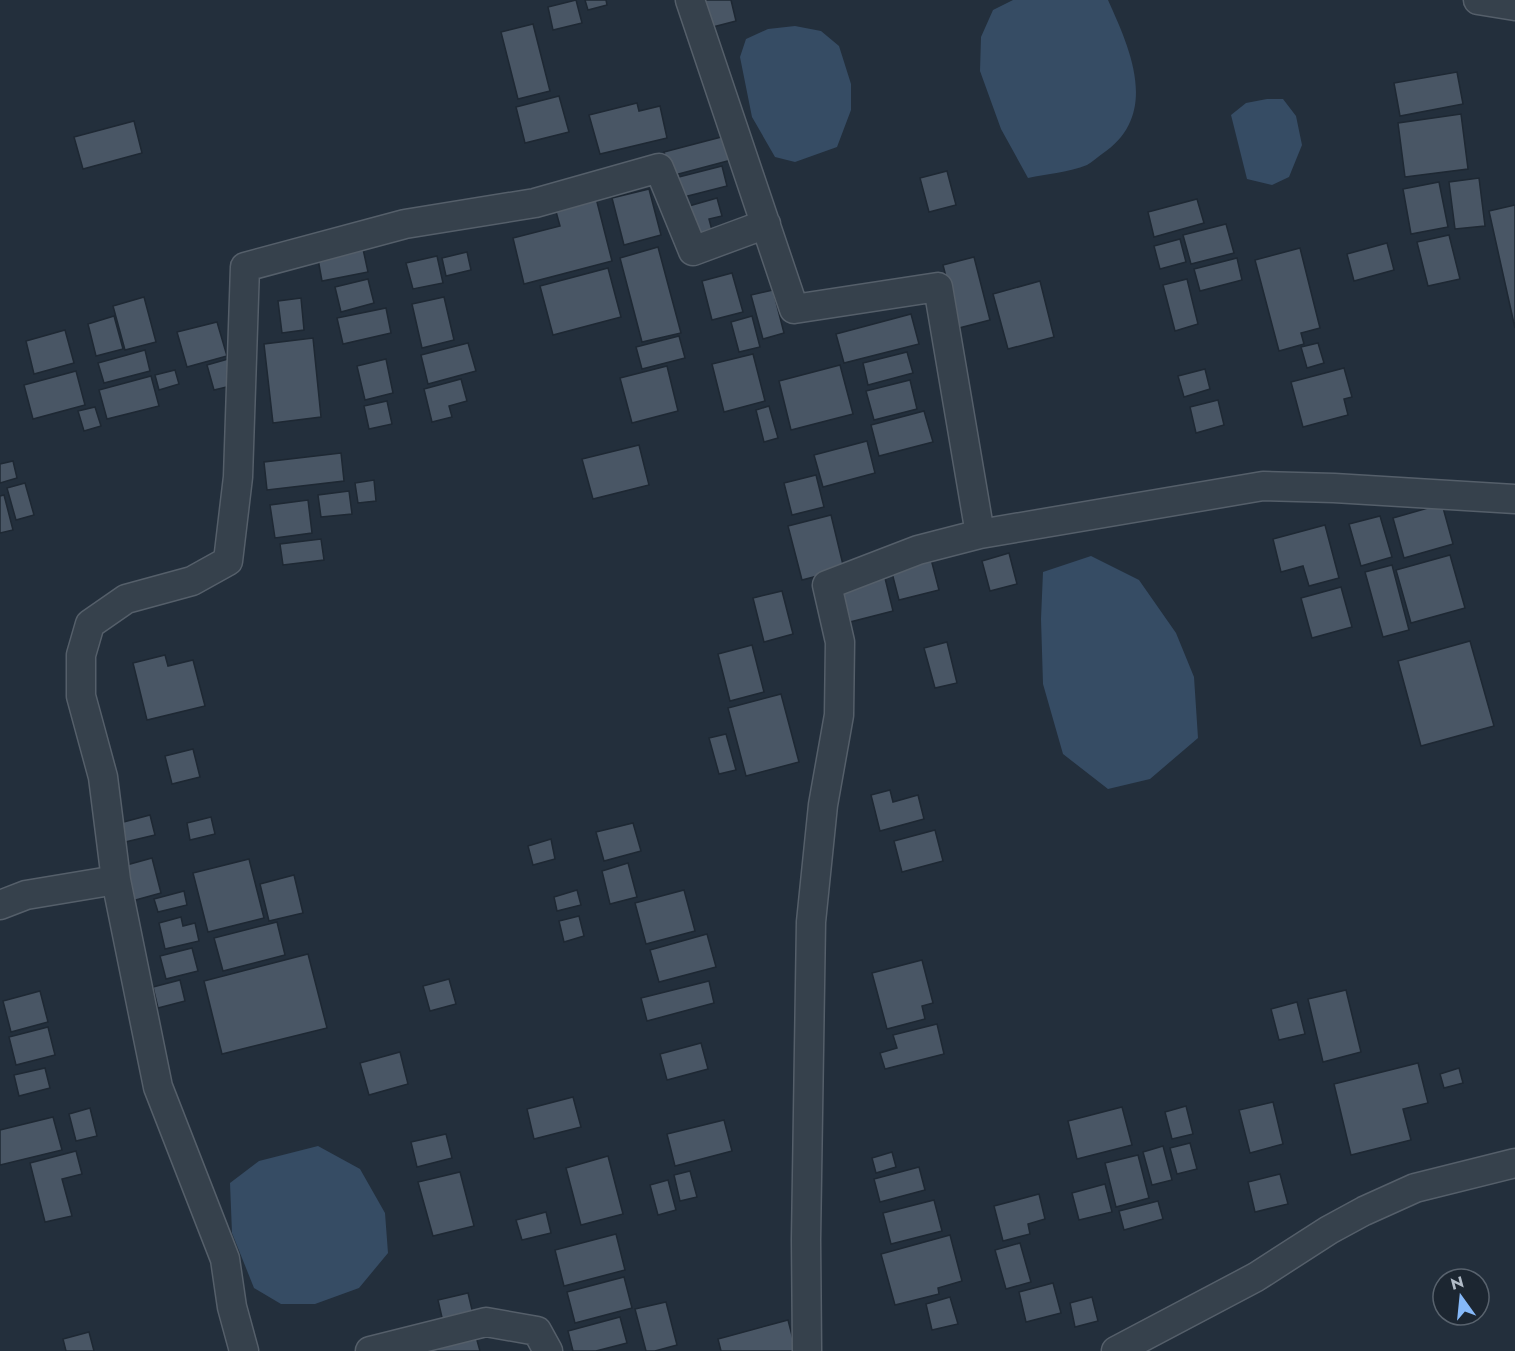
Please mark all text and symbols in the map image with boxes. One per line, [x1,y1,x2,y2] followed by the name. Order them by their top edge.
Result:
[1431,1267,1491,1327] north arrow
[1448,1270,1466,1296] text: N

